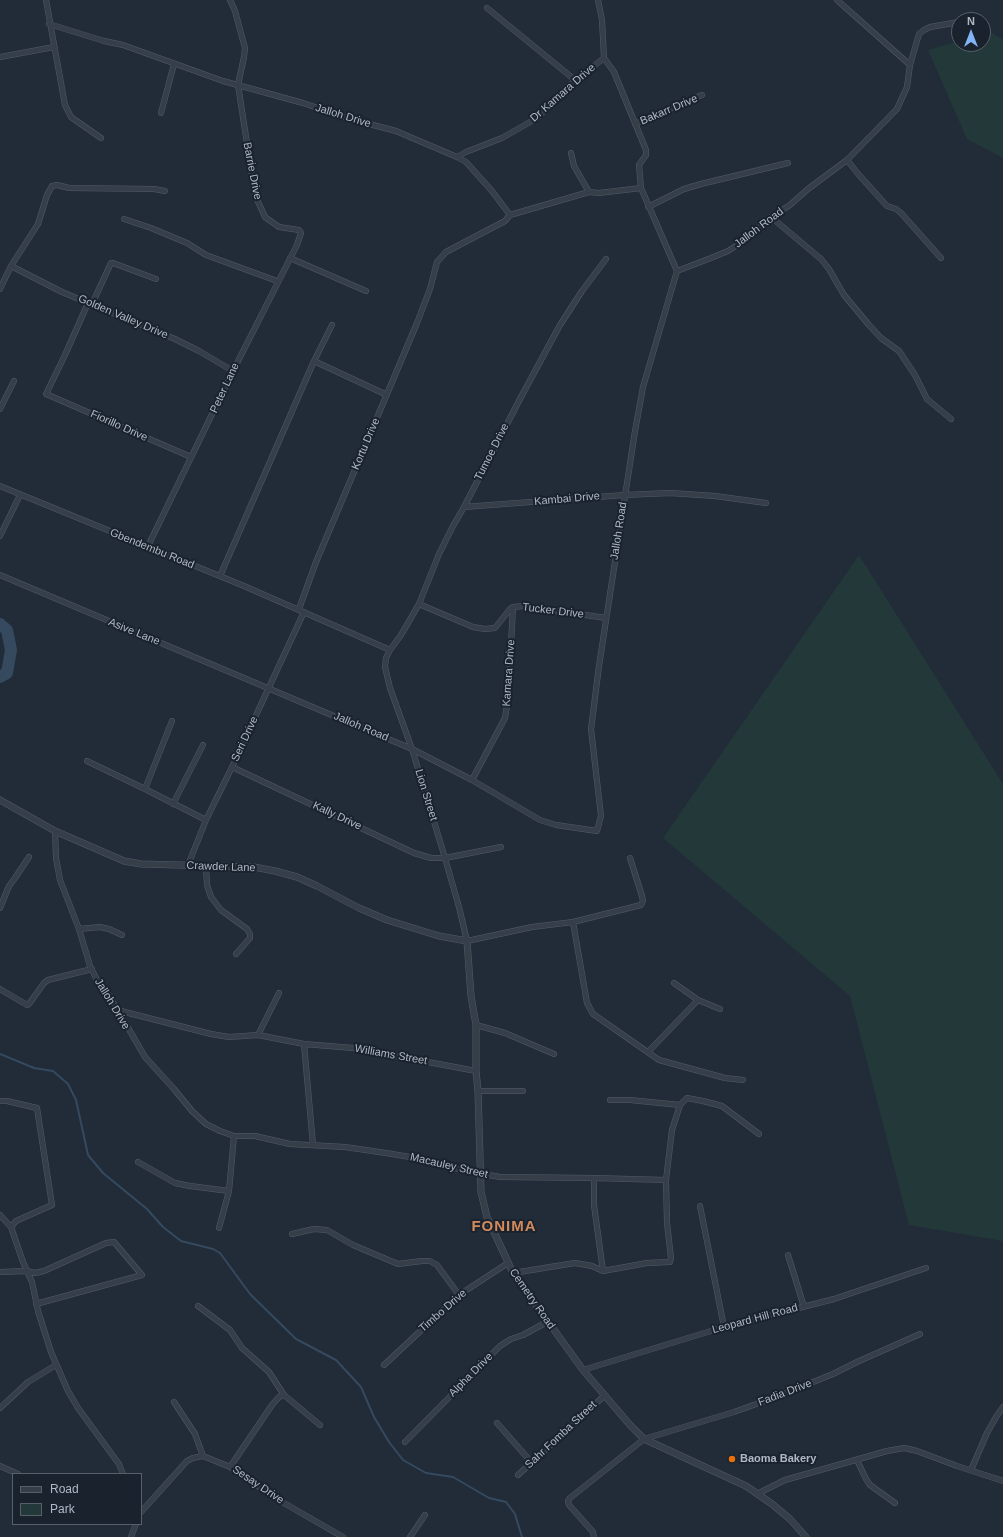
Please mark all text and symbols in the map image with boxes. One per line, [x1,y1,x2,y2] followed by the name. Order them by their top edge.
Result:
[951,12,991,52] north arrow
[967,15,975,27] text: N
[528,61,598,125] street label: Dr Kamara Drive
[638,92,700,128] street label: Bakarr Drive
[314,101,372,131] street label: Jalloh Drive
[240,141,264,201] street label: Barrie Drive
[732,205,786,251] street label: Jalloh Road
[76,292,170,342] street label: Golden Valley Drive
[208,361,242,415] street label: Peter Lane
[88,408,150,444] street label: Fiorillo Drive
[349,416,383,472] street label: Kortu Drive
[472,421,512,483] street label: Tumoe Drive
[534,490,600,508] street label: Kambai Drive
[608,501,630,561] street label: Jalloh Road
[108,526,196,572] street label: Gbendembu Road
[521,601,585,621] street label: Tucker Drive
[106,616,162,648] street label: Asive Lane
[500,639,518,707] street label: Kamara Drive
[332,710,390,744] street label: Jalloh Road
[229,714,261,764] street label: Seri Drive
[412,768,440,822] street label: Lion Street
[310,799,364,833] street label: Kally Drive
[186,859,256,875] street label: Crawder Lane
[92,976,132,1032] street label: Jalloh Drive
[354,1042,428,1068] street label: Williams Street
[409,1151,489,1181] street label: Macauley Street
[471,1218,537,1236] district label: FONIMA
[506,1266,558,1332] street label: Cemetry Road
[416,1287,470,1335] street label: Timbo Drive
[711,1301,799,1337] street label: Leopard Hill Road
[446,1350,496,1400] street label: Alpha Drive
[756,1377,814,1409] street label: Fadia Drive
[523,1398,599,1472] street label: Sahr Fomba Street
[740,1452,816,1466] place label: Baoma Bakery
[727,1454,737,1464] marker: Baoma Bakery
[230,1463,286,1507] street label: Sesay Drive
[12,1473,142,1525] legend
[50,1482,79,1496] text: Road
[50,1502,75,1516] text: Park

